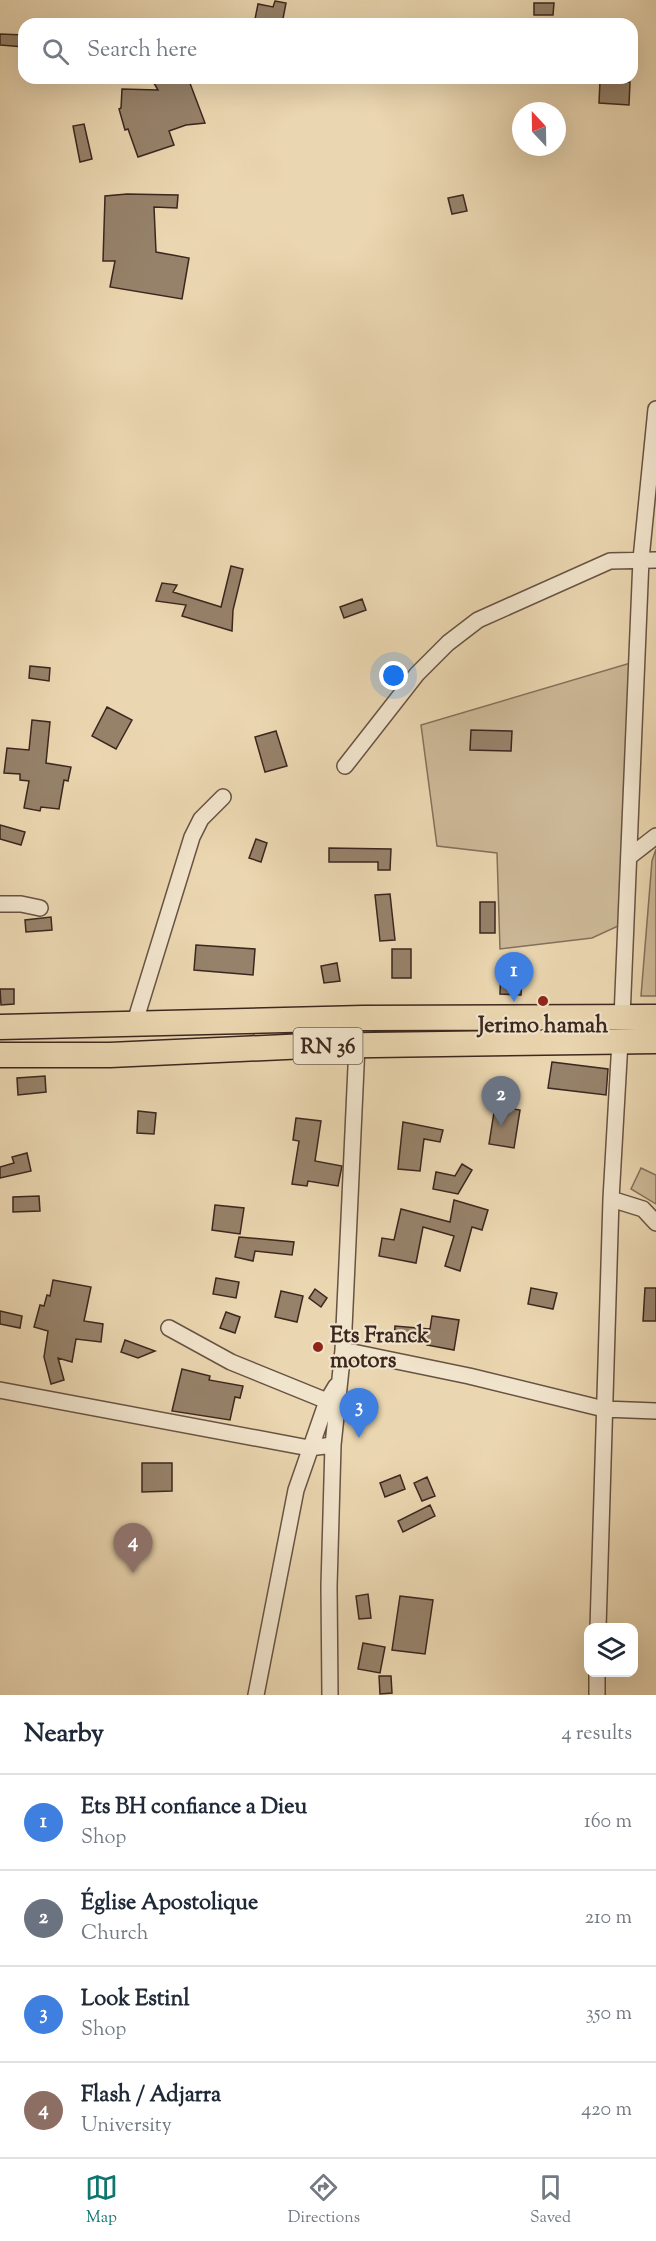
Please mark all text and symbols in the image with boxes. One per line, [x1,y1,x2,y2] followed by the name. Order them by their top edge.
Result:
[18,18,638,84] search box
[39,35,72,68] icon: search
[87,35,197,67] text: Search here
[512,102,566,156] north arrow
[379,661,408,690] your location
[494,952,534,1002] pin: 1
[536,994,550,1008] marker: Jerimo hamah
[476,1011,608,1043] place label: Jerimo hamah
[294,1028,362,1064] road number: RN 36
[482,1076,520,1126] pin: 2
[330,1321,429,1378] place label: Ets Franck motors
[311,1340,325,1354] marker: Ets Franck motors
[340,1388,378,1438] pin: 3
[114,1524,152,1573] pin: 4
[584,1623,638,1677] map controls
[584,1623,638,1677] button: layers
[24,1716,104,1753] text: Nearby
[561,1720,632,1749] text: 4 results
[81,1792,307,1824] text: Ets BH confiance a Dieu
[40,1808,47,1837] text: 1
[584,1808,632,1837] text: 160 m
[81,1824,126,1853] text: Shop
[81,1888,258,1920] text: Église Apostolique
[39,1904,48,1933] text: 2
[585,1904,632,1933] text: 210 m
[81,1920,148,1949] text: Church
[81,1984,190,2016] text: Look Estinl
[39,2000,48,2029] text: 3
[586,2000,632,2029] text: 350 m
[81,2016,126,2045] text: Shop
[81,2080,221,2112] text: Flash / Adjarra
[38,2096,49,2125] text: 4
[581,2096,632,2125] text: 420 m
[81,2112,172,2141] text: University
[85,2171,118,2230] tab: Map
[288,2171,360,2230] tab: Directions
[530,2171,571,2230] tab: Saved

